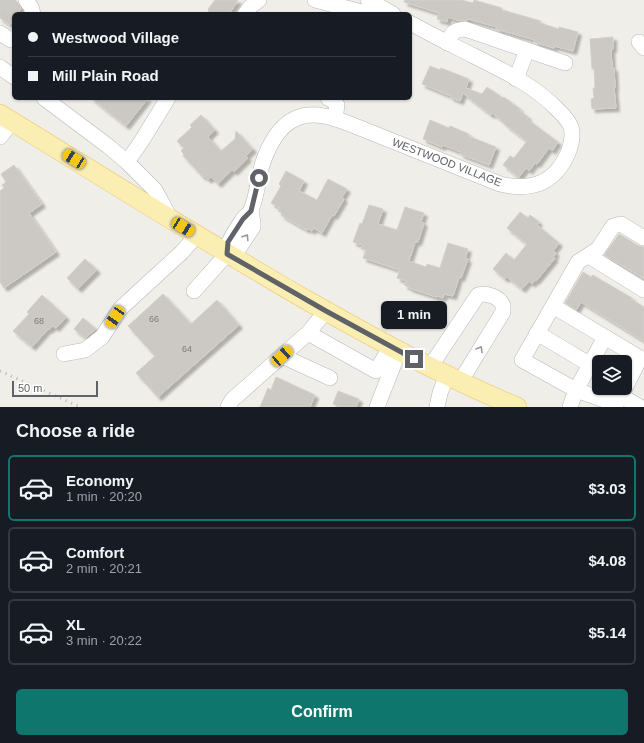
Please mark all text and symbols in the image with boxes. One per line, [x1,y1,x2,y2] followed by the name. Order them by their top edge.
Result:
[52,29,179,46] text: Westwood Village
[52,67,159,84] text: Mill Plain Road
[391,136,503,188] street label: WESTWOOD VILLAGE
[61,148,87,170] car
[250,169,268,187] route start
[170,216,196,238] car
[242,234,249,241] one-way arrow
[381,301,447,329] callout: 1 min
[103,304,127,330] car
[397,307,431,322] text: 1 min
[149,314,159,324] house number: 66
[34,316,44,326] house number: 68
[182,344,192,354] house number: 64
[269,344,295,368] car
[476,346,483,353] one-way arrow
[405,350,423,368] route end
[592,355,632,395] map controls
[592,355,632,395] button: layers
[12,379,98,398] scale bar
[18,382,42,394] text: 50 m
[16,421,135,441] text: Choose a ride
[18,470,54,506] icon: car
[66,472,134,489] text: Economy
[588,480,626,497] text: $3.03
[66,489,142,504] text: 1 min · 20:20
[18,542,54,578] icon: car
[66,544,124,561] text: Comfort
[588,552,626,569] text: $4.08
[66,561,142,576] text: 2 min · 20:21
[18,614,54,650] icon: car
[66,616,85,633] text: XL
[588,624,626,641] text: $5.14
[66,633,142,648] text: 3 min · 20:22
[16,689,628,735] button: Confirm

